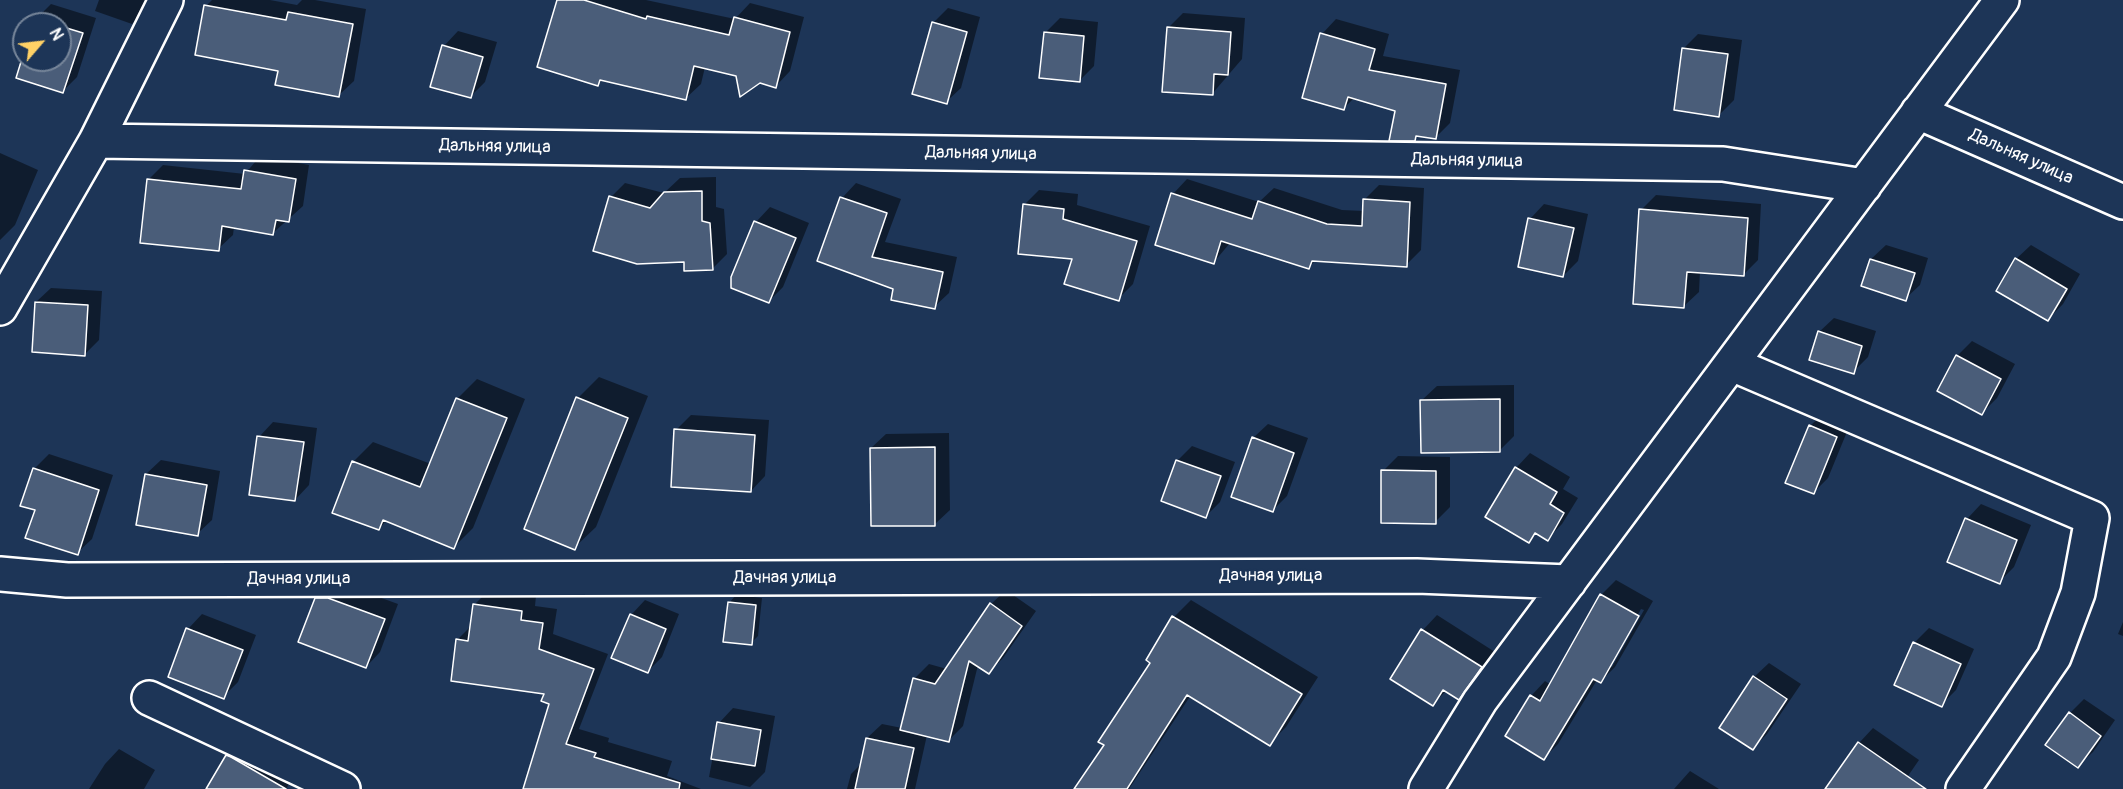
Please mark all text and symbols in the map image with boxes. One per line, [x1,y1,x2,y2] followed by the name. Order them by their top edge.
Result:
[12,12,72,72] north arrow
[45,25,67,44] text: N
[1966,124,2076,190] street label: Дальняя улица
[439,135,551,159] street label: Дальняя улица
[925,142,1037,166] street label: Дальняя улица
[1411,149,1523,173] street label: Дальняя улица
[1220,565,1322,587] street label: Дачная улица
[734,567,836,589] street label: Дачная улица
[248,568,350,590] street label: Дачная улица

